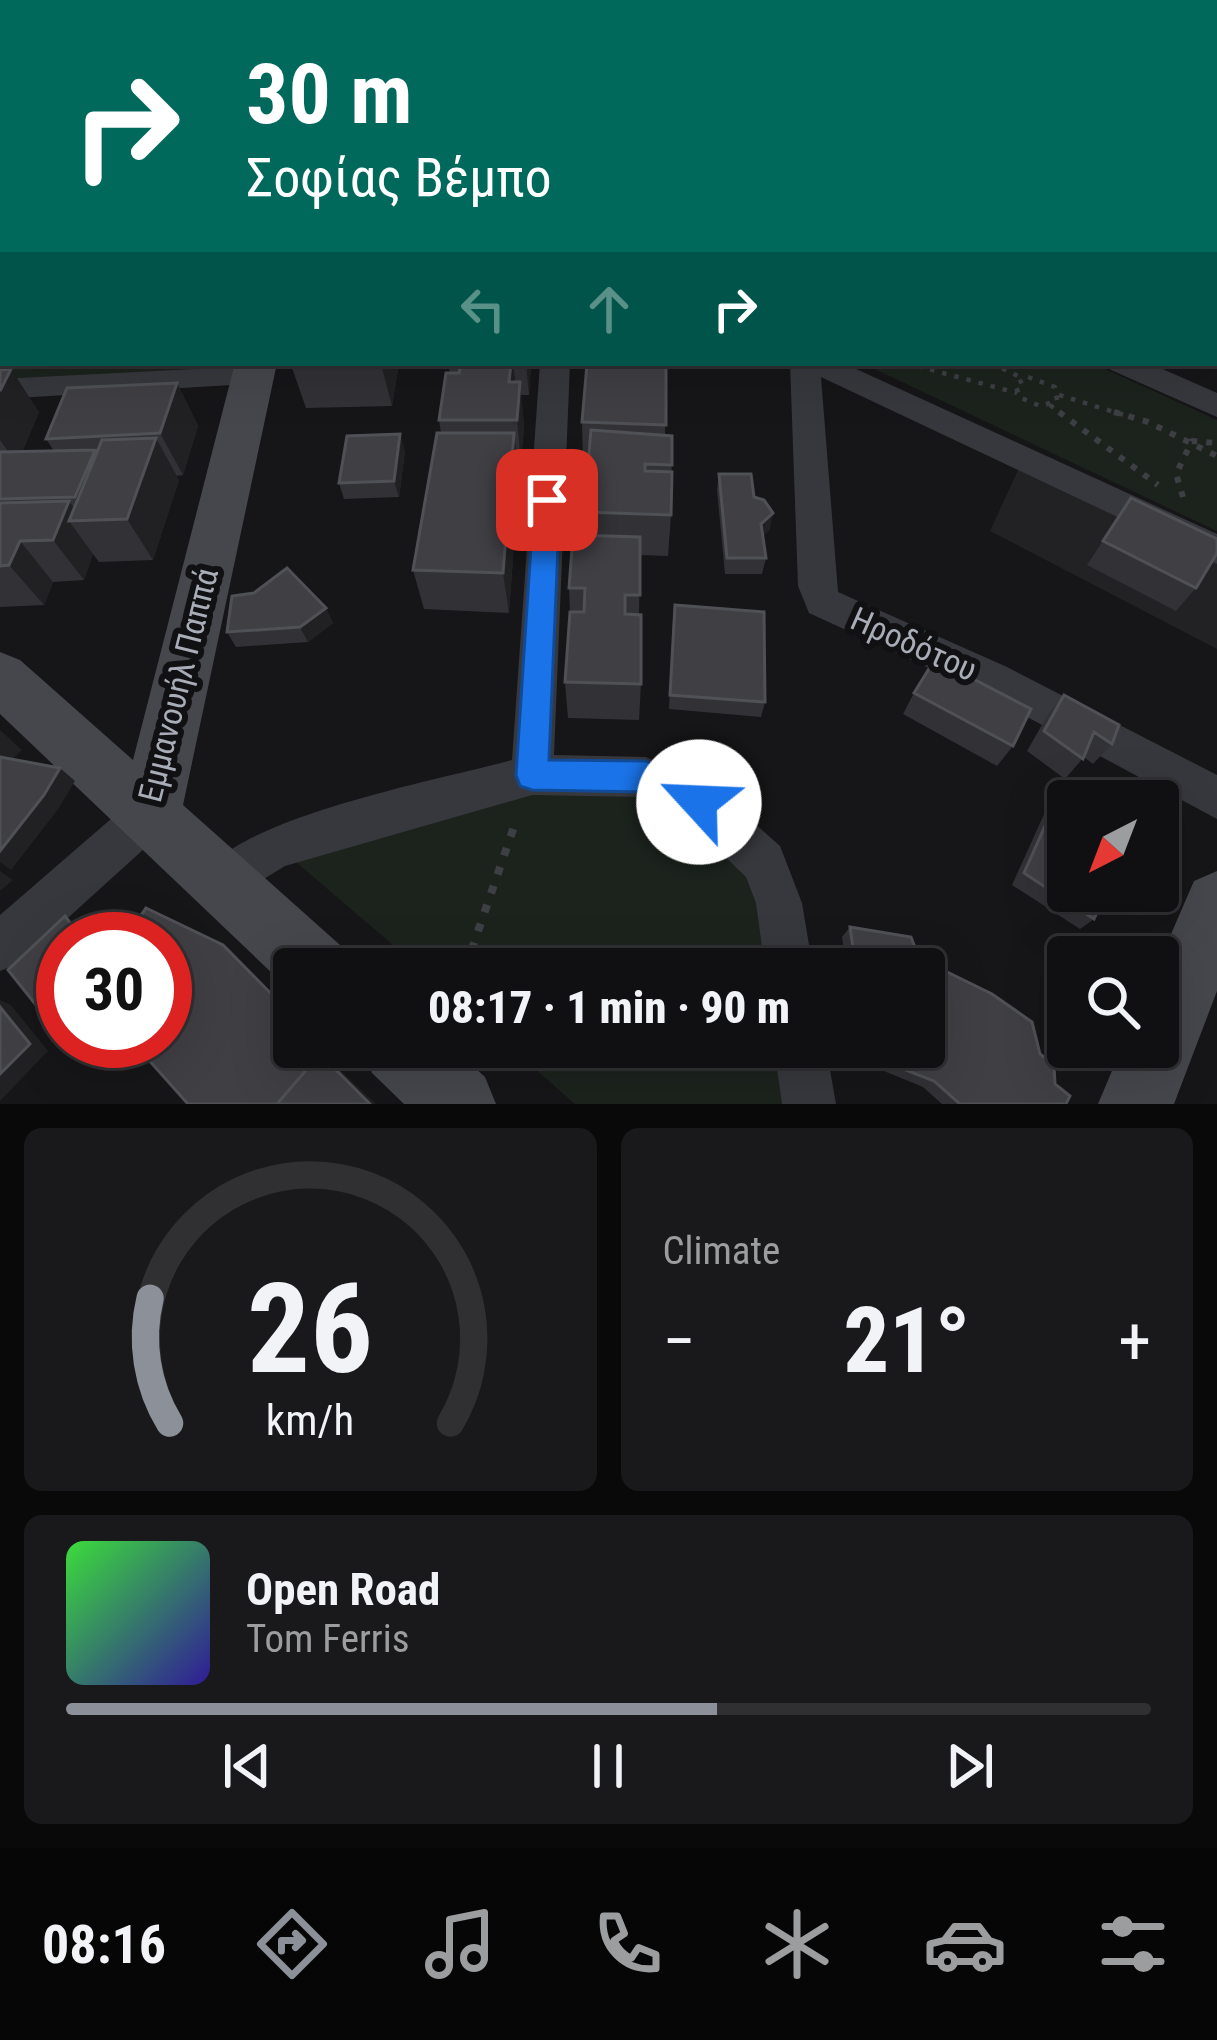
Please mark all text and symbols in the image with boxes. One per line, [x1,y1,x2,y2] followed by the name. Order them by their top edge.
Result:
[246,45,413,144] text: 30 m
[48,48,204,204] icon: right
[246,146,552,209] text: Σοφίας Βέμπο
[450,276,516,342] icon: left
[576,276,642,342] icon: ahead
[702,276,768,342] icon: right
[496,449,598,551] pin
[514,467,580,533] icon: arrive
[130,564,226,806] street label: Εμμανουήλ Παππά
[845,599,983,689] street label: Ηροδότου
[636,739,762,865] position arrow
[1047,780,1179,912] north arrow
[1047,780,1179,1068] map controls
[36,912,192,1068] speed limit sign: 30
[1047,936,1179,1068] button: search
[428,981,790,1034] text: 08:17 · 1 min · 90 m
[663,1228,780,1274] text: Climate
[247,1256,373,1402] text: 26
[843,1289,970,1394] text: 21°
[663,1303,696,1380] text: −
[1118,1303,1151,1380] text: +
[266,1394,354,1444] text: km/h
[246,1563,440,1616] text: Open Road
[246,1616,409,1662] text: Tom Ferris
[214,1733,280,1799] icon: previous
[575,1733,641,1799] icon: pause
[937,1733,1003,1799] icon: next
[250,1902,334,1986] icon: directions
[418,1902,502,1986] icon: music
[586,1902,670,1986] icon: phone
[755,1902,839,1986] icon: climate
[923,1902,1007,1986] icon: car
[1091,1902,1175,1986] icon: filters
[42,1913,166,1976] text: 08:16

